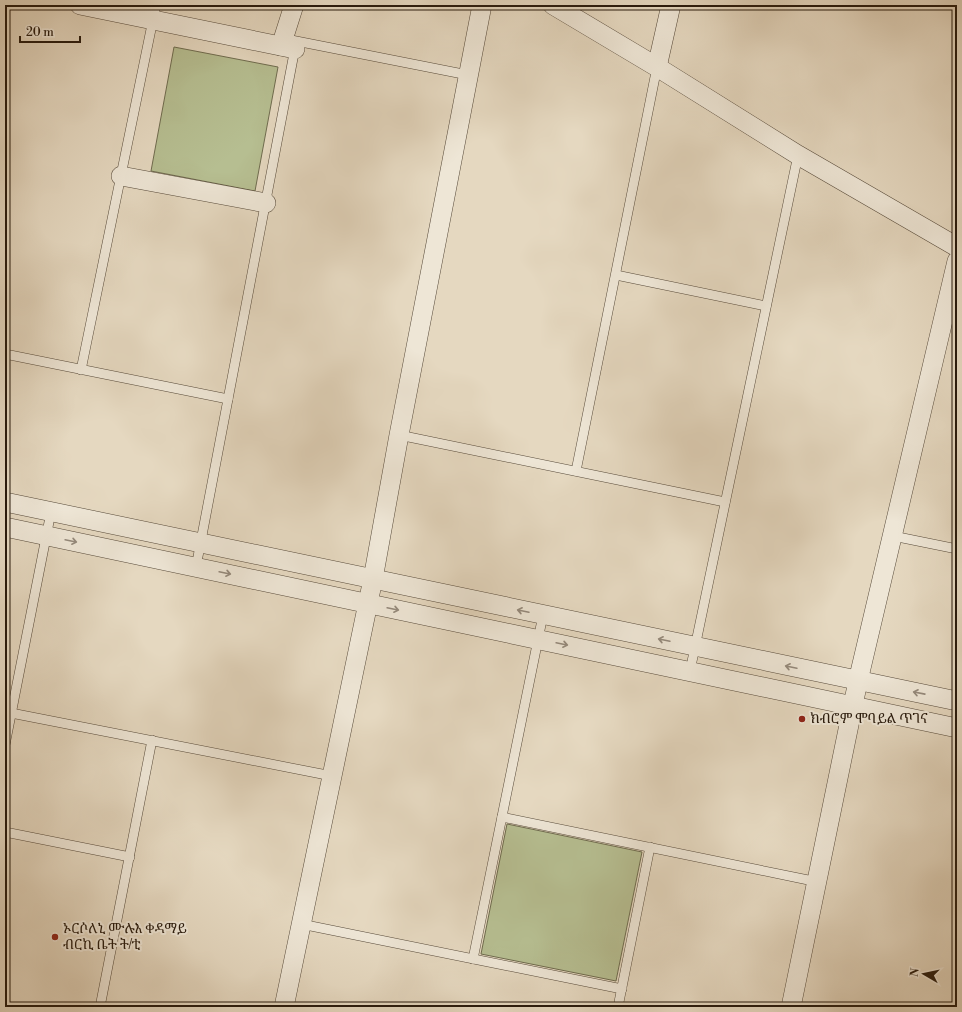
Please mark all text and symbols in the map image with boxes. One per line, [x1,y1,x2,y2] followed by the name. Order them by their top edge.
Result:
[20,18,80,44] scale bar
[26,25,54,40] text: 20 m
[64,537,77,545] one-way arrow
[218,570,231,578] one-way arrow
[387,605,400,613] one-way arrow
[517,606,530,614] one-way arrow
[658,636,671,644] one-way arrow
[555,641,568,649] one-way arrow
[785,662,798,670] one-way arrow
[913,689,926,697] one-way arrow
[810,710,928,728] place label: ክብሮም ሞባይል ጥገና
[797,714,807,724] marker: ክብሮም ሞባይል ጥገና
[63,920,187,954] place label: ኦርሶለኒ ሙሉእ ቀዳማይ ብርኪ ቤት ት/ቲ
[50,932,60,942] marker: ኦርሶለኒ ሙሉእ ቀዳማይ ብርኪ ቤት ት/ቲ
[904,954,944,994] north arrow
[908,967,923,978] text: N

